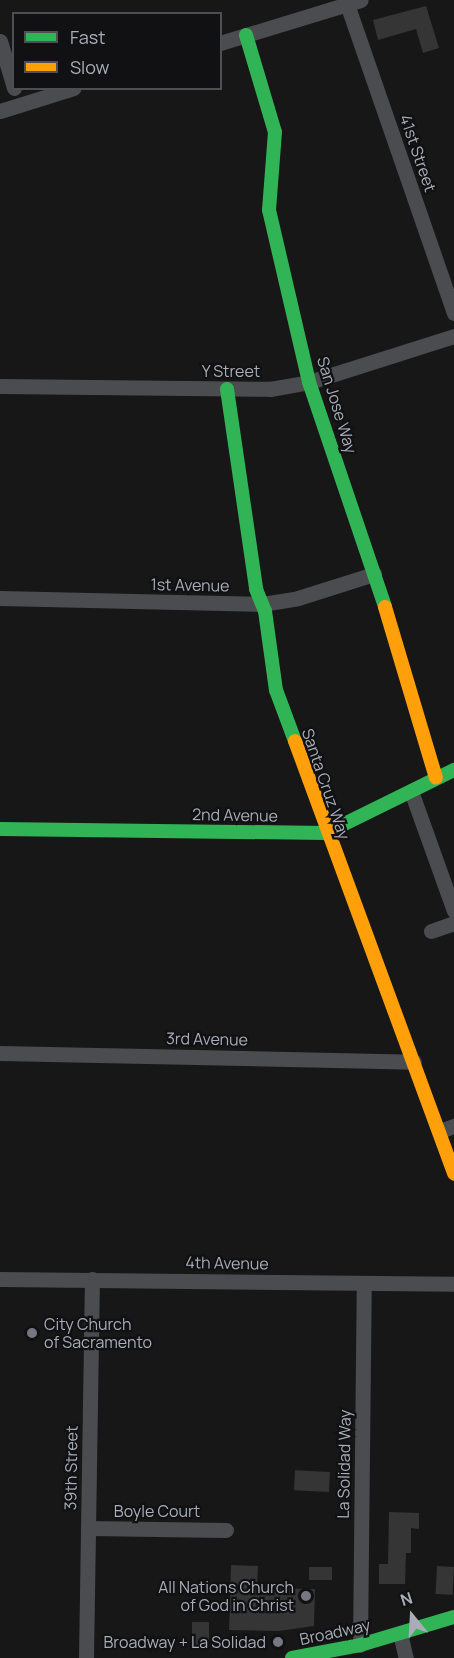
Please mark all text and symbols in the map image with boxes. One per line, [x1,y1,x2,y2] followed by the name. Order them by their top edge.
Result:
[12,12,222,90] legend
[70,25,105,49] text: Fast
[70,55,109,79] text: Slow
[396,112,440,194] street label: 41st Street
[313,354,361,456] street label: San Jose Way
[201,361,261,381] street label: Y Street
[150,575,230,595] street label: 1st Avenue
[298,726,354,842] street label: Santa Cruz Way
[192,805,278,825] street label: 2nd Avenue
[166,1029,248,1049] street label: 3rd Avenue
[185,1253,269,1273] street label: 4th Avenue
[44,1314,152,1352] place label: City Church of Sacramento
[25,1326,39,1340] marker: City Church of Sacramento
[333,1409,355,1519] street label: La Solidad Way
[61,1425,81,1511] street label: 39th Street
[114,1501,200,1521] street label: Boyle Court
[158,1577,294,1615] place label: All Nations Church of God in Christ
[382,1586,442,1646] north arrow
[398,1587,415,1611] text: N
[299,1589,313,1603] marker: All Nations Church of God in Christ
[298,1615,372,1649] street label: Broadway
[104,1632,266,1652] place label: Broadway + La Solidad
[271,1635,285,1649] marker: Broadway + La Solidad

